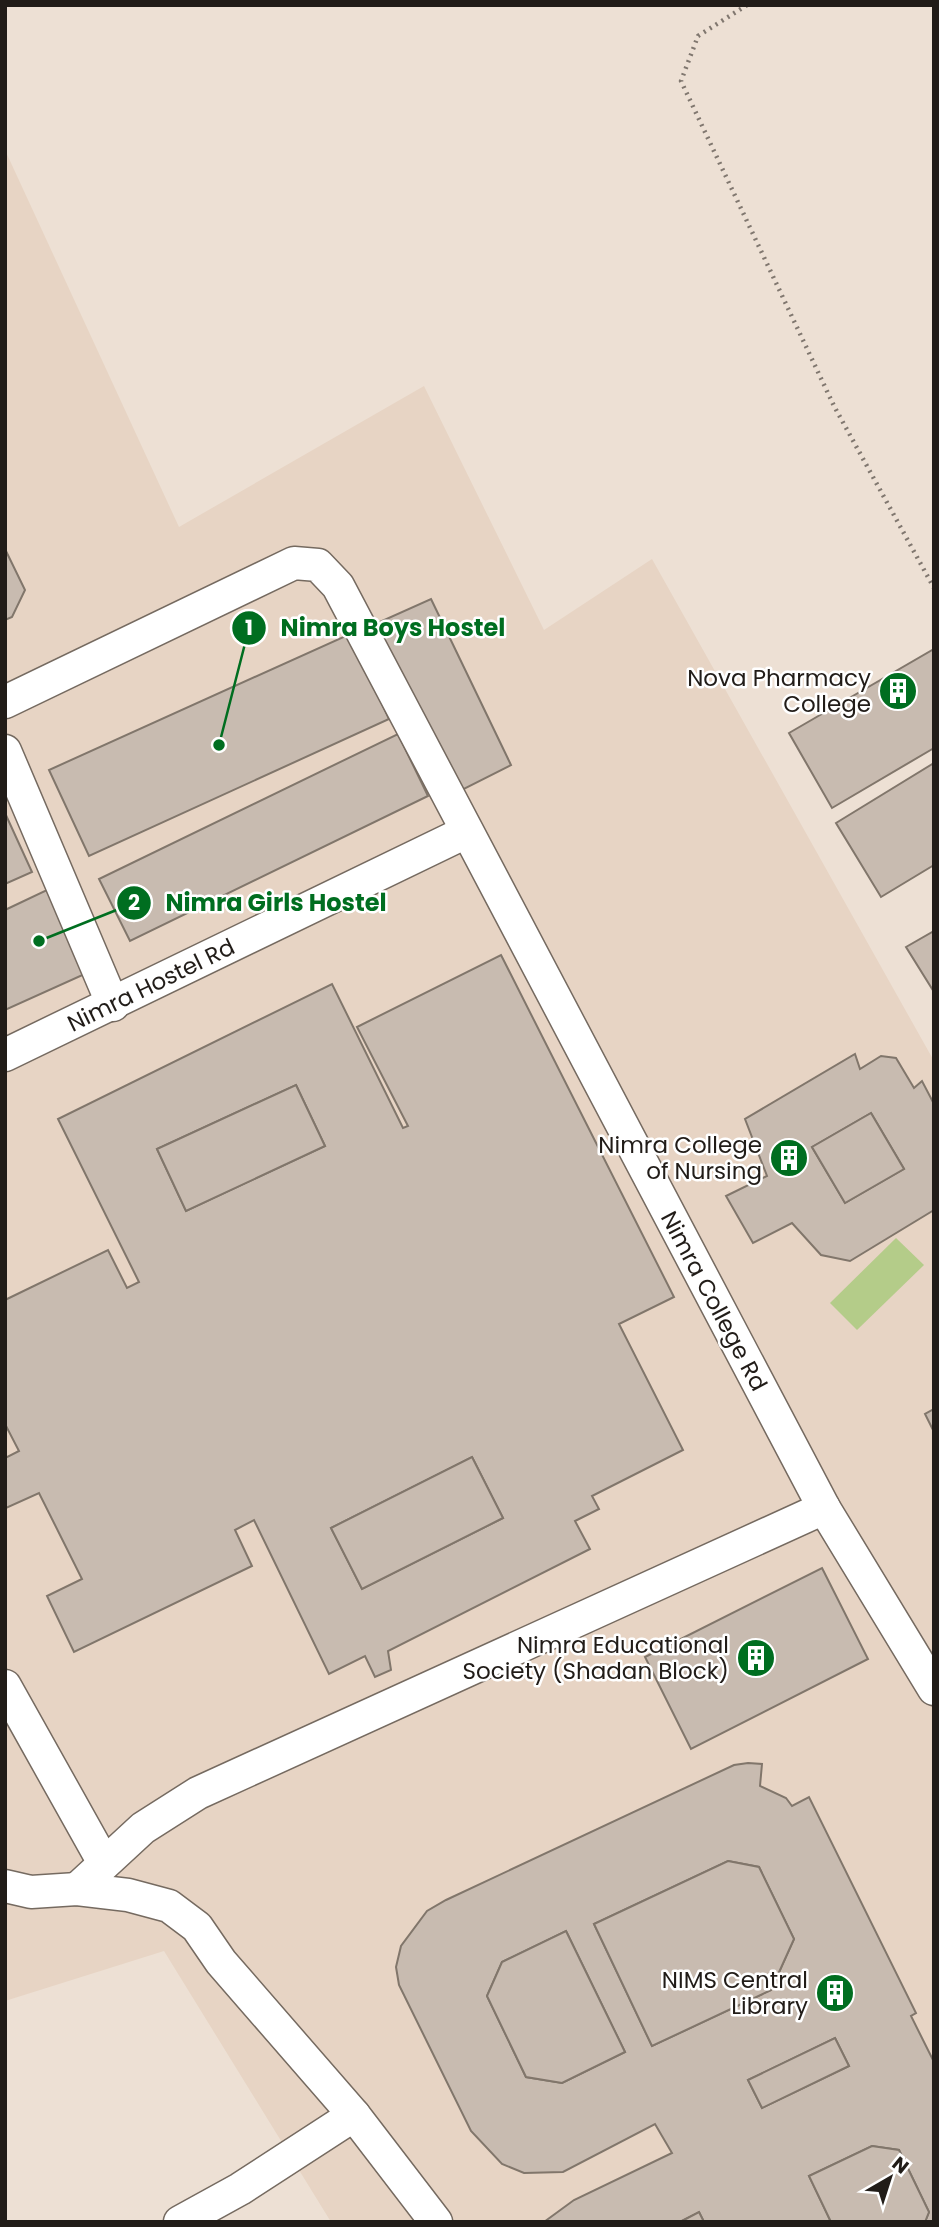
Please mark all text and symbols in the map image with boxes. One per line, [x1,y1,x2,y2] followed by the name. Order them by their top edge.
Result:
[231,605,519,650] callout: Nimra Boys Hostel
[281,611,505,644] text: Nimra Boys Hostel
[245,613,253,642] text: 1
[687,662,871,720] place label: Nova Pharmacy College
[877,670,919,712] building icon: Nova Pharmacy College
[117,880,401,925] callout: Nimra Girls Hostel
[165,886,387,919] text: Nimra Girls Hostel
[128,888,140,917] text: 2
[62,931,240,1039] street label: Nimra Hostel Rd
[598,1129,762,1187] place label: Nimra College of Nursing
[768,1137,810,1179] building icon: Nimra College of Nursing
[653,1205,775,1397] street label: Nimra College Rd
[463,1629,729,1687] place label: Nimra Educational Society (Shadan Block)
[735,1637,777,1679] building icon: Nimra Educational Society (Shadan Block)
[662,1964,808,2022] place label: NIMS Central Library
[814,1972,856,2014] building icon: NIMS Central Library
[855,2143,925,2213] north arrow
[886,2150,914,2180] text: N

